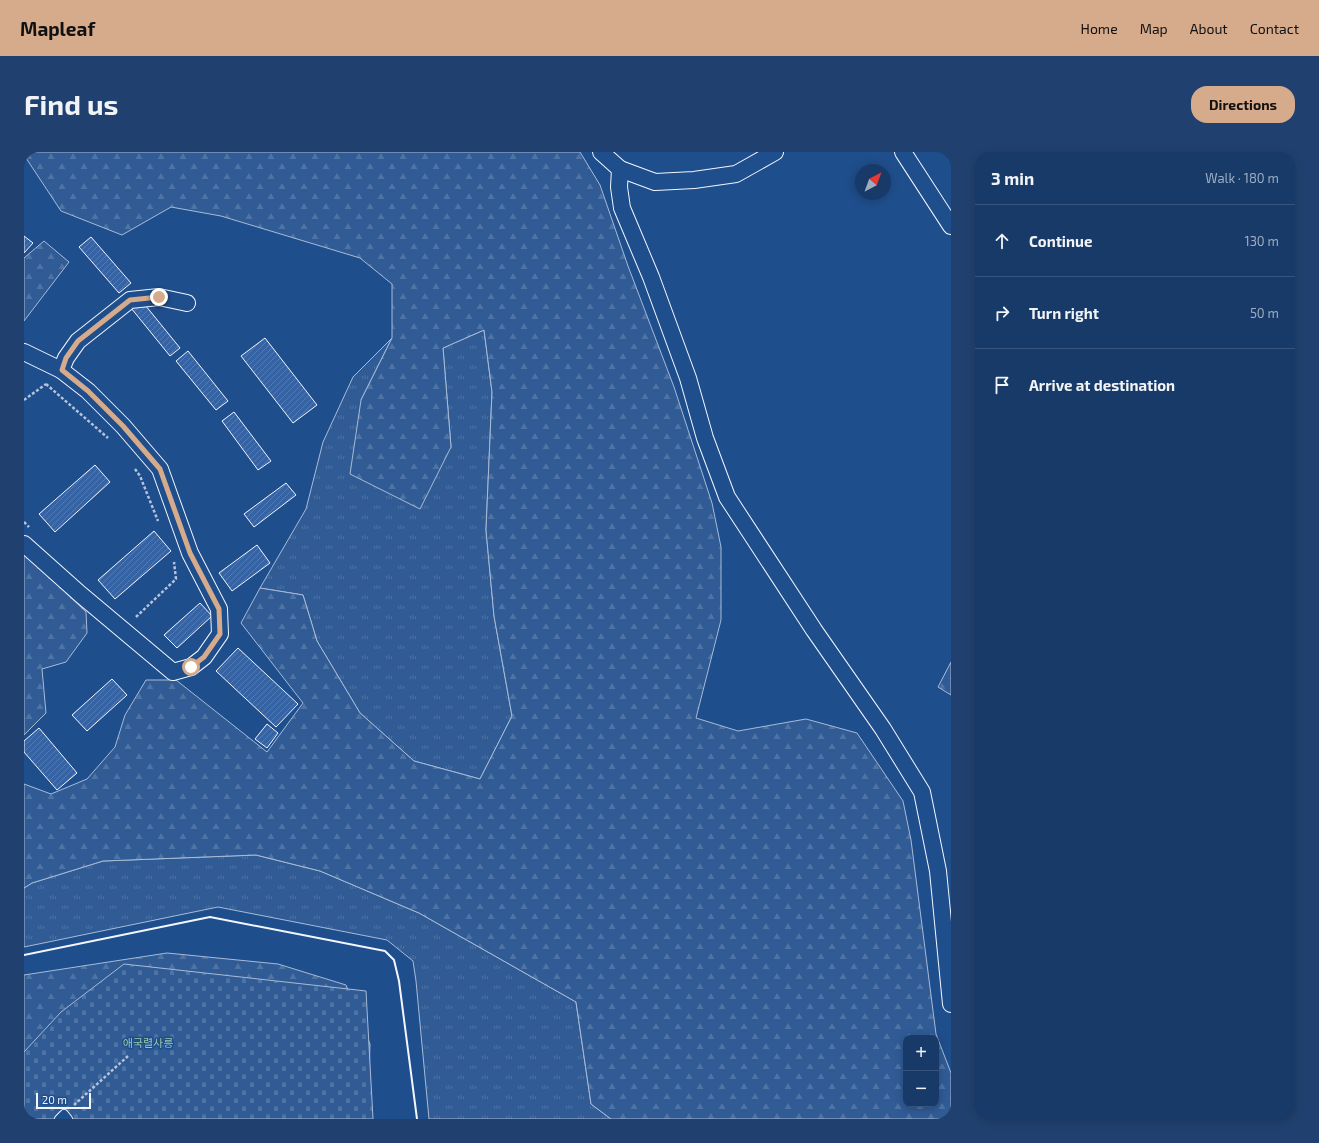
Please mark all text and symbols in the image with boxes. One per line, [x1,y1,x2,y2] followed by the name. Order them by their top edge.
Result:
[20,17,95,40] text: Mapleaf
[1081,20,1118,37] text: Home
[1140,20,1168,37] text: Map
[1190,20,1228,37] text: About
[1250,20,1299,37] text: Contact
[1191,86,1295,123] button: Directions
[24,87,118,121] text: Find us
[855,164,891,200] north arrow
[991,168,1034,188] text: 3 min
[1205,170,1279,186] text: Walk · 180 m
[991,230,1013,252] icon: ahead
[1029,232,1092,250] text: Continue
[1244,233,1279,249] text: 130 m
[150,288,168,306] route end
[991,302,1013,324] icon: right
[1029,304,1099,322] text: Turn right
[1250,305,1279,321] text: 50 m
[991,374,1013,396] icon: arrive
[1029,376,1175,394] text: Arrive at destination
[182,658,200,676] route start
[903,1035,939,1107] map controls
[903,1035,939,1071] button: +
[123,1036,173,1049] park label: 애국렬사릉
[903,1071,939,1107] button: −
[36,1091,91,1110] scale bar
[42,1093,67,1106] text: 20 m

